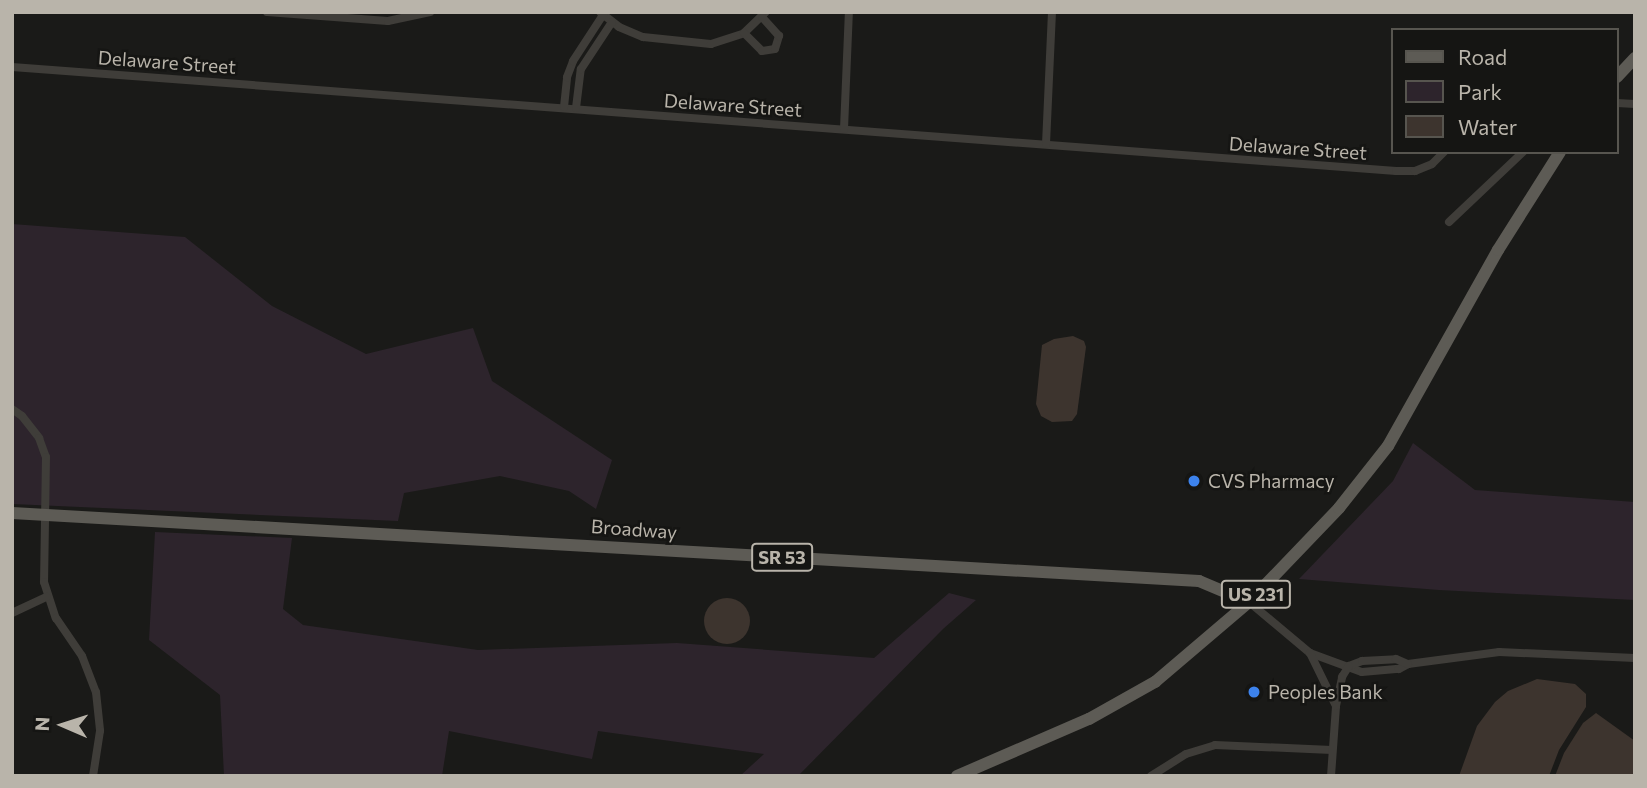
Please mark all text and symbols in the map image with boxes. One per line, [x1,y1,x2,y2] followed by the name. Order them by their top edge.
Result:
[1392,28,1619,154] legend
[1458,44,1507,69] text: Road
[97,46,237,78] street label: Delaware Street
[1458,79,1502,104] text: Park
[663,89,803,121] street label: Delaware Street
[1458,114,1517,139] text: Water
[1228,132,1368,164] street label: Delaware Street
[1208,470,1335,492] place label: CVS Pharmacy
[1186,473,1202,489] marker: CVS Pharmacy
[590,515,678,543] street label: Broadway
[750,542,814,572] road number: SR 53
[1219,580,1293,608] road number: US 231
[1268,681,1383,703] place label: Peoples Bank
[1246,684,1262,700] marker: Peoples Bank
[28,690,98,760] north arrow
[30,716,53,732] text: N

